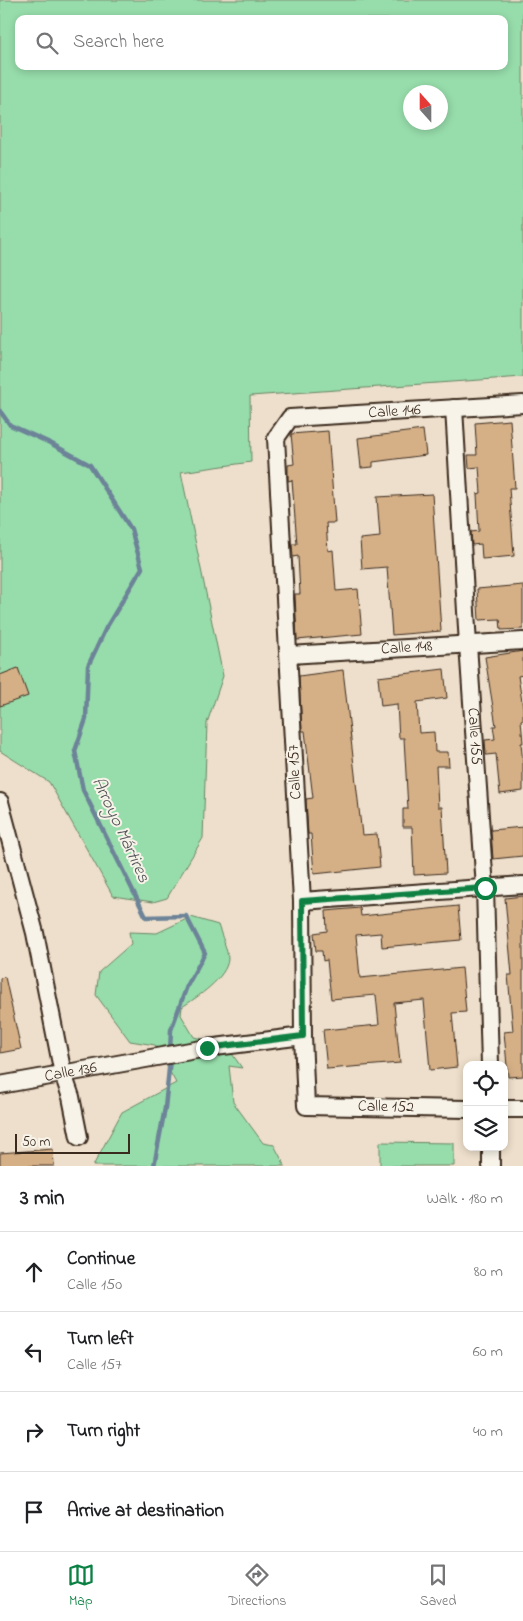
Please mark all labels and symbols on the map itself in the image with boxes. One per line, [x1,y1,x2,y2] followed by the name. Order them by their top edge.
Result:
[403,85,448,130] north arrow
[368,398,422,425] street label: Calle 146
[380,634,433,661] street label: Calle 148
[460,707,488,766] street label: Calle 155
[282,744,308,800] street label: Calle 157
[84,773,156,888] water label: Arroyo Mártires
[474,877,497,900] route start
[196,1037,219,1060] route end
[43,1056,99,1089] street label: Calle 136
[358,1095,414,1119] street label: Calle 152
[15,1131,130,1154] scale bar

